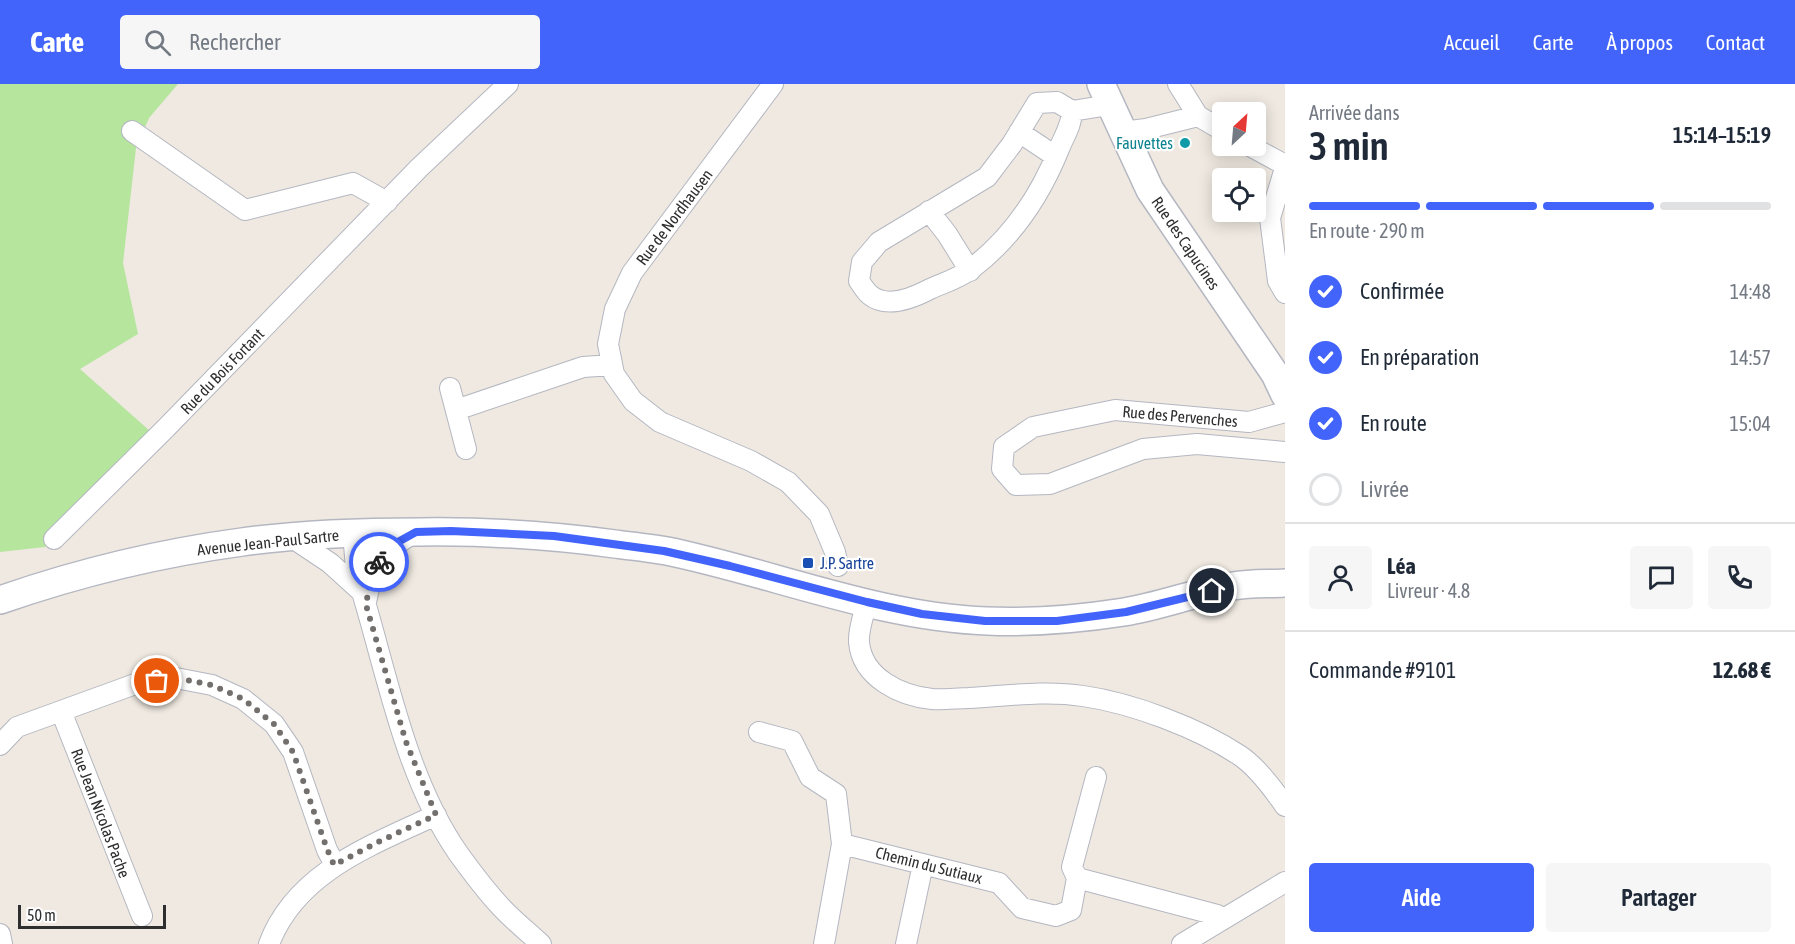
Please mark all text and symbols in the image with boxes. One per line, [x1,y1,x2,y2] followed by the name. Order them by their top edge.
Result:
[120,15,540,69] search box
[30,26,84,58] text: Carte
[141,26,174,59] icon: search
[189,29,281,55] text: Rechercher
[1444,30,1500,54] text: Accueil
[1533,30,1573,54] text: Carte
[1606,30,1673,54] text: À propos
[1706,30,1765,54] text: Contact
[1309,101,1400,124] text: Arrivée dans
[1212,102,1266,156] north arrow
[1212,102,1266,222] map controls
[1673,122,1771,148] text: 15:14–15:19
[1309,124,1389,168] text: 3 min
[1116,134,1173,152] place label: Fauvettes
[1178,136,1192,150] marker: Fauvettes
[632,166,716,268] street label: Rue de Nordhausen
[1212,168,1266,222] button: locate
[1147,193,1224,294] street label: Rue des Capucines
[1309,219,1425,242] text: En route · 290 m
[1309,275,1342,308] icon: check
[1360,278,1444,304] text: Confirmée
[1730,280,1771,303] text: 14:48
[177,324,268,418] street label: Rue du Bois Fortant
[1309,341,1342,374] icon: check
[1360,344,1479,370] text: En préparation
[1730,346,1771,369] text: 14:57
[1122,402,1239,430] street label: Rue des Pervenches
[1309,407,1342,440] icon: check
[1360,410,1427,436] text: En route
[1729,412,1771,435] text: 15:04
[1360,476,1409,502] text: Livrée
[196,526,340,558] street label: Avenue Jean-Paul Sartre
[349,532,409,592] courier
[363,546,396,579] icon: bike
[1309,546,1372,609] button: person
[1630,546,1693,609] button: chat
[1708,546,1771,609] button: phone
[1387,553,1416,579] text: Léa
[820,554,874,572] place label: J.P. Sartre
[801,556,815,570] marker: J.P. Sartre
[1186,565,1237,616] pin
[1195,574,1228,607] icon: home
[1387,579,1470,602] text: Livreur · 4.8
[131,655,182,706] pin
[1309,657,1456,683] text: Commande #9101
[1713,657,1771,683] text: 12.68 €
[140,664,173,697] icon: bag
[68,746,134,880] street label: Rue Jean Nicolas Pache
[874,843,985,887] street label: Chemin du Sutiaux
[1309,863,1534,932] button: Aide
[1546,863,1771,932] button: Partager
[18,902,166,930] scale bar
[27,906,56,924] text: 50 m

